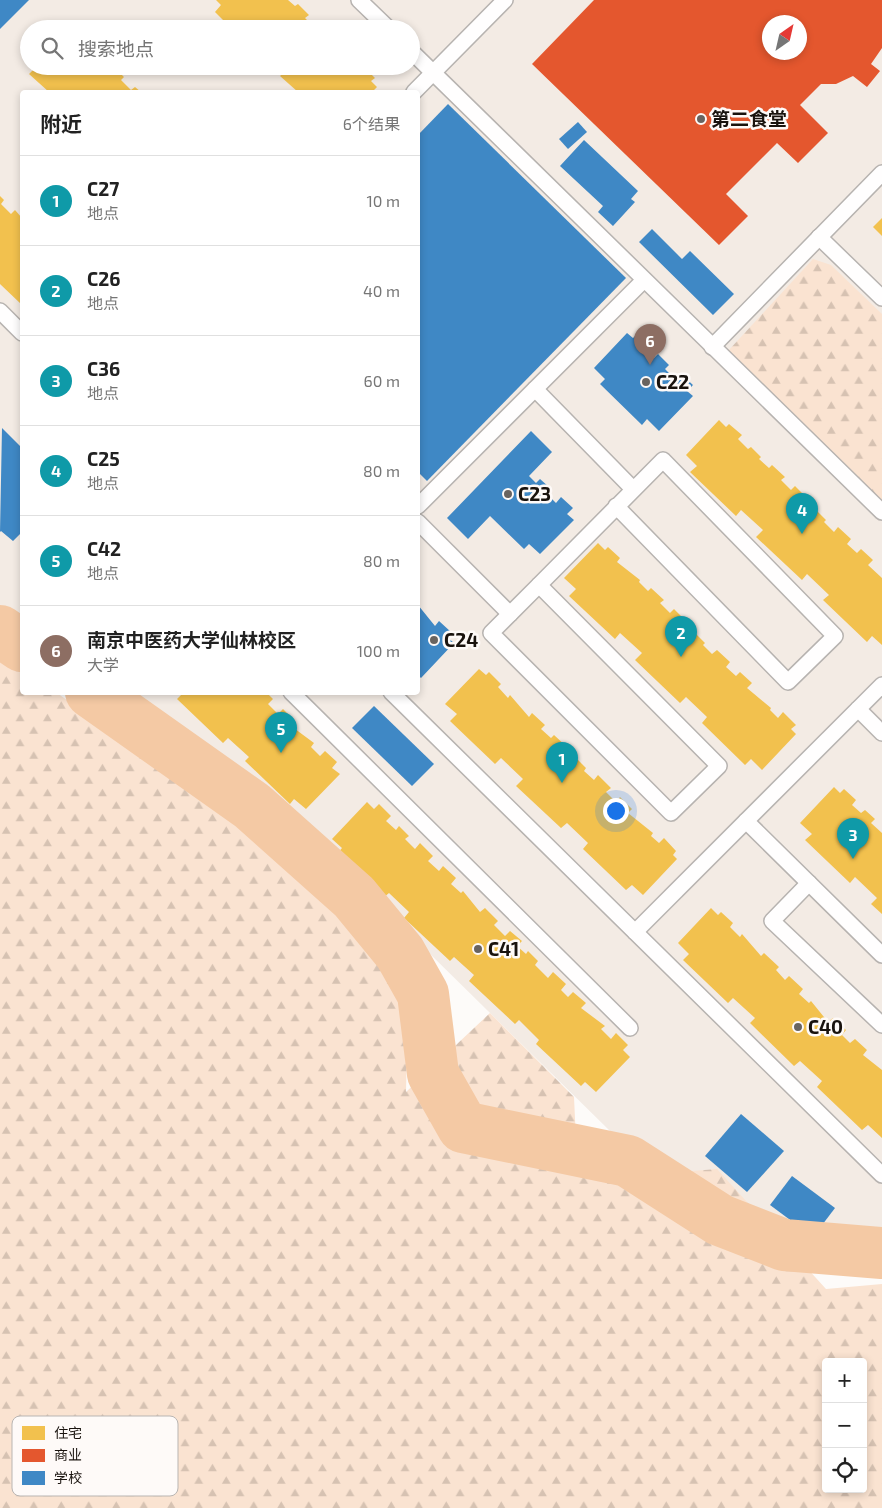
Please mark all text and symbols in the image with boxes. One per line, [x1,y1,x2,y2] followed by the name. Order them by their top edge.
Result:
[762,15,807,60] north arrow
[20,20,420,75] search box
[38,34,66,62] icon: search
[78,37,154,60] text: 搜索地点
[711,107,787,130] place label: 第二食堂
[40,111,82,136] text: 附近
[695,113,707,125] marker: 第二食堂
[343,114,400,133] text: 6个结果
[87,177,119,200] text: C27
[53,191,59,210] text: 1
[366,191,400,210] text: 10 m
[87,203,119,222] text: 地点
[87,267,120,290] text: C26
[51,281,61,300] text: 2
[363,281,400,300] text: 40 m
[87,293,119,312] text: 地点
[634,324,666,365] pin: 6
[87,357,120,380] text: C36
[656,370,689,393] place label: C22
[51,371,61,390] text: 3
[364,371,400,390] text: 60 m
[640,376,652,388] marker: C22
[87,383,119,402] text: 地点
[87,447,120,470] text: C25
[51,461,61,480] text: 4
[363,461,400,480] text: 80 m
[87,473,119,492] text: 地点
[518,482,551,505] place label: C23
[502,488,514,500] marker: C23
[786,493,818,534] pin: 4
[87,537,121,560] text: C42
[52,551,60,570] text: 5
[363,551,400,570] text: 80 m
[87,563,119,582] text: 地点
[665,616,697,657] pin: 2
[87,628,296,651] text: 南京中医药大学仙林校区
[444,628,478,651] place label: C24
[428,634,440,646] marker: C24
[51,641,61,660] text: 6
[357,641,400,660] text: 100 m
[87,655,119,674] text: 大学
[265,712,297,753] pin: 5
[546,742,578,783] pin: 1
[603,798,629,824] your location
[837,818,869,859] pin: 3
[488,937,519,960] place label: C41
[472,943,484,955] marker: C41
[808,1015,843,1038] place label: C40
[792,1021,804,1033] marker: C40
[822,1358,867,1493] map controls
[822,1358,867,1403] button: +
[822,1403,867,1448] button: −
[12,1416,178,1496] legend
[54,1424,82,1441] text: 住宅
[54,1446,82,1463] text: 商业
[822,1448,867,1493] button: locate
[54,1469,82,1486] text: 学校

